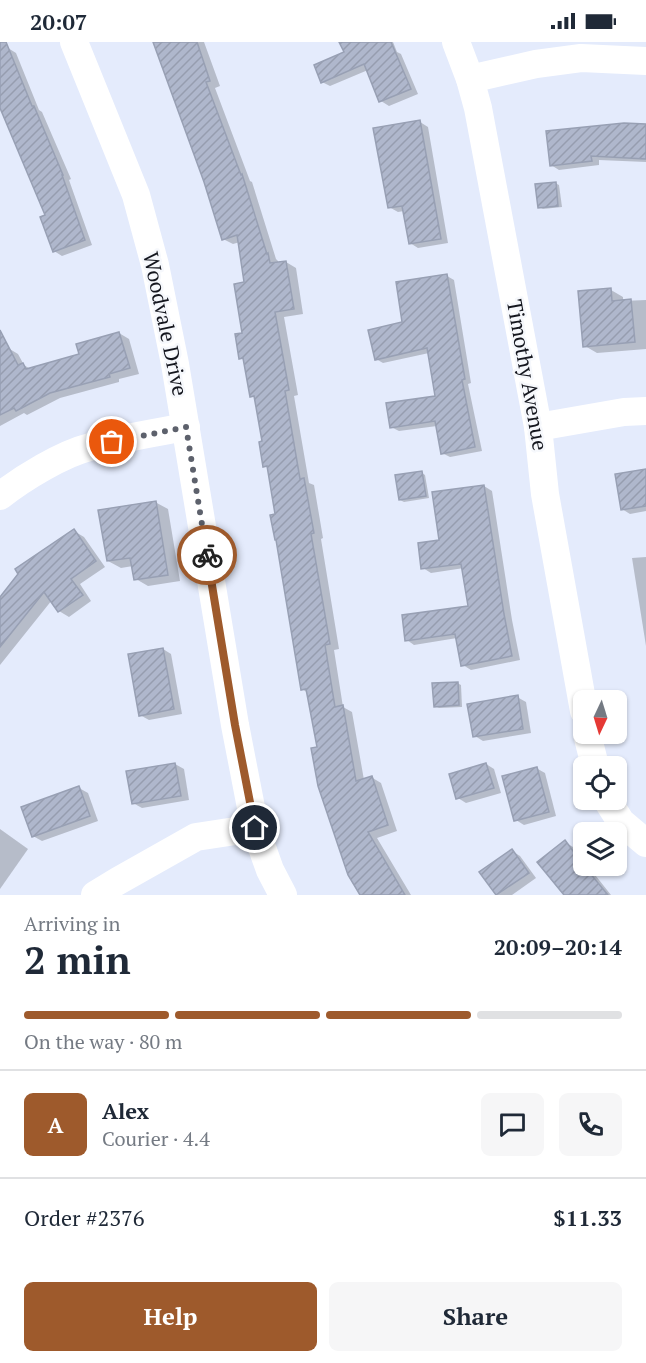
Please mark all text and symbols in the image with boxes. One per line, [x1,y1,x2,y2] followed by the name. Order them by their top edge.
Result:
[30,7,87,36] text: 20:07
[137,249,195,398] street label: Woodvale Drive
[501,297,555,453] street label: Timothy Avenue
[86,416,137,467] pin
[95,425,128,458] icon: bag
[177,525,237,585] courier
[191,539,224,572] icon: bike
[573,690,627,744] north arrow
[573,690,627,876] map controls
[573,756,627,810] button: locate
[229,802,280,853] pin
[238,811,271,844] icon: home
[573,822,627,876] button: layers
[24,910,120,937] text: Arriving in
[494,932,622,961] text: 20:09–20:14
[24,933,131,985] text: 2 min
[24,1028,182,1055] text: On the way · 80 m
[481,1093,544,1156] button: chat
[559,1093,622,1156] button: phone
[102,1096,149,1125] text: Alex
[47,1110,64,1139] text: A
[102,1125,210,1152] text: Courier · 4.4
[24,1203,144,1232] text: Order #2376
[553,1203,622,1232] text: $11.33
[24,1282,317,1351] button: Help
[329,1282,622,1351] button: Share

